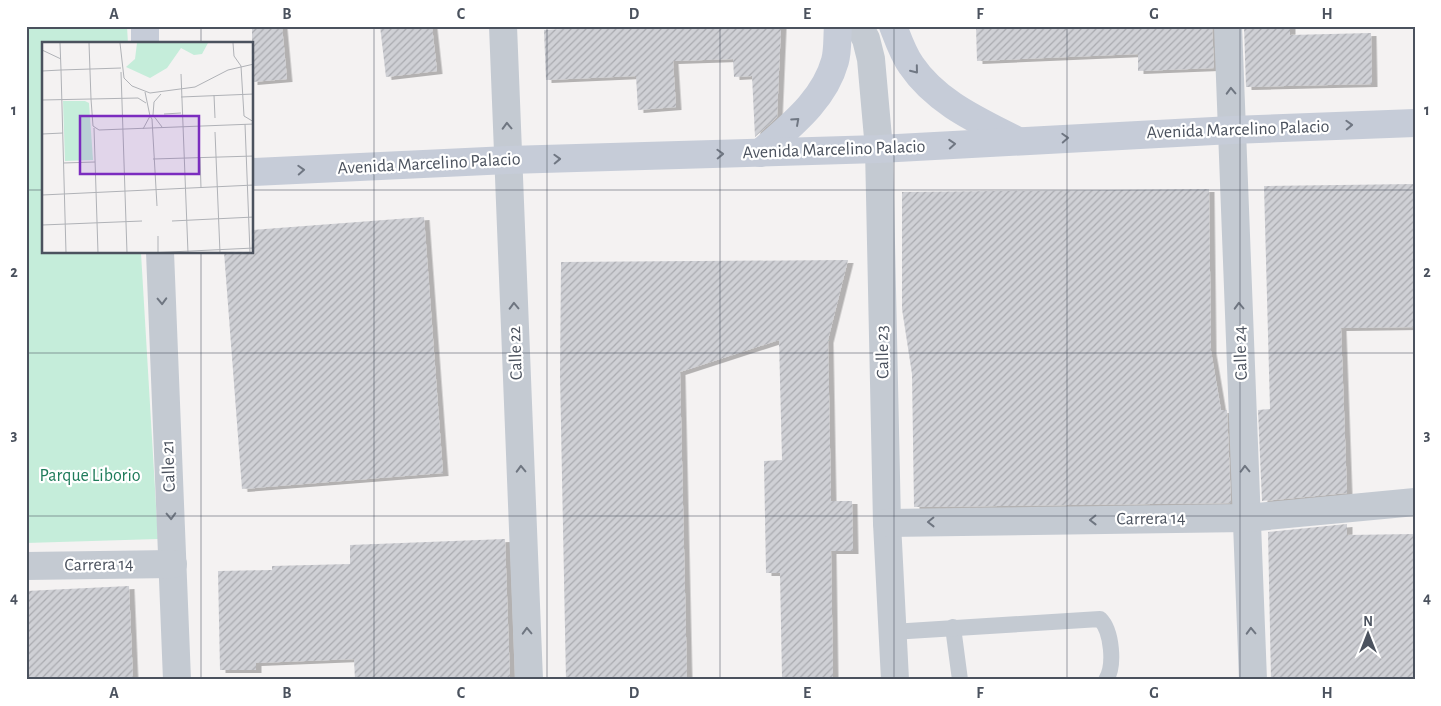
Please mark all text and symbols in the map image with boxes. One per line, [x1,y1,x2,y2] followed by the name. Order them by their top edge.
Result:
[109,6,119,22] text: A
[282,6,292,22] text: B
[457,6,466,22] text: C
[629,6,640,22] text: D
[803,6,811,22] text: E
[976,6,984,22] text: F
[1149,6,1159,22] text: G
[1321,6,1333,22] text: H
[42,42,254,254] inset map
[909,64,918,73] one-way arrow
[1226,87,1236,95] one-way arrow
[11,102,17,118] text: 1
[1424,102,1430,118] text: 1
[790,117,799,126] one-way arrow
[1146,118,1330,142] street label: Avenida Marcelino Palacio
[1346,120,1354,130] one-way arrow
[502,122,512,130] one-way arrow
[1061,132,1069,143] one-way arrow
[742,138,926,162] street label: Avenida Marcelino Palacio
[948,139,956,150] one-way arrow
[716,149,724,160] one-way arrow
[337,150,521,178] street label: Avenida Marcelino Palacio
[554,154,561,164] one-way arrow
[298,165,305,175] one-way arrow
[10,264,18,280] text: 2
[1423,264,1431,280] text: 2
[157,297,168,305] one-way arrow
[509,302,520,310] one-way arrow
[1234,302,1244,310] one-way arrow
[874,325,892,379] street label: Calle 23
[1231,325,1251,381] street label: Calle 24
[506,326,526,380] street label: Calle 22
[11,427,18,443] text: 3
[1424,427,1431,443] text: 3
[159,440,179,492] street label: Calle 21
[515,464,526,472] one-way arrow
[1240,464,1251,472] one-way arrow
[39,467,141,485] park label: Parque Liborio
[1116,509,1186,529] street label: Carrera 14
[165,512,176,520] one-way arrow
[1089,515,1097,525] one-way arrow
[927,517,934,527] one-way arrow
[64,555,134,575] street label: Carrera 14
[10,590,18,606] text: 4
[1423,590,1431,606] text: 4
[1344,608,1394,658] north arrow
[1363,615,1373,629] text: N
[522,627,533,635] one-way arrow
[1246,627,1257,635] one-way arrow
[109,685,119,701] text: A
[282,685,292,701] text: B
[457,685,466,701] text: C
[629,685,640,701] text: D
[803,685,811,701] text: E
[976,685,984,701] text: F
[1149,685,1159,701] text: G
[1321,685,1333,701] text: H

